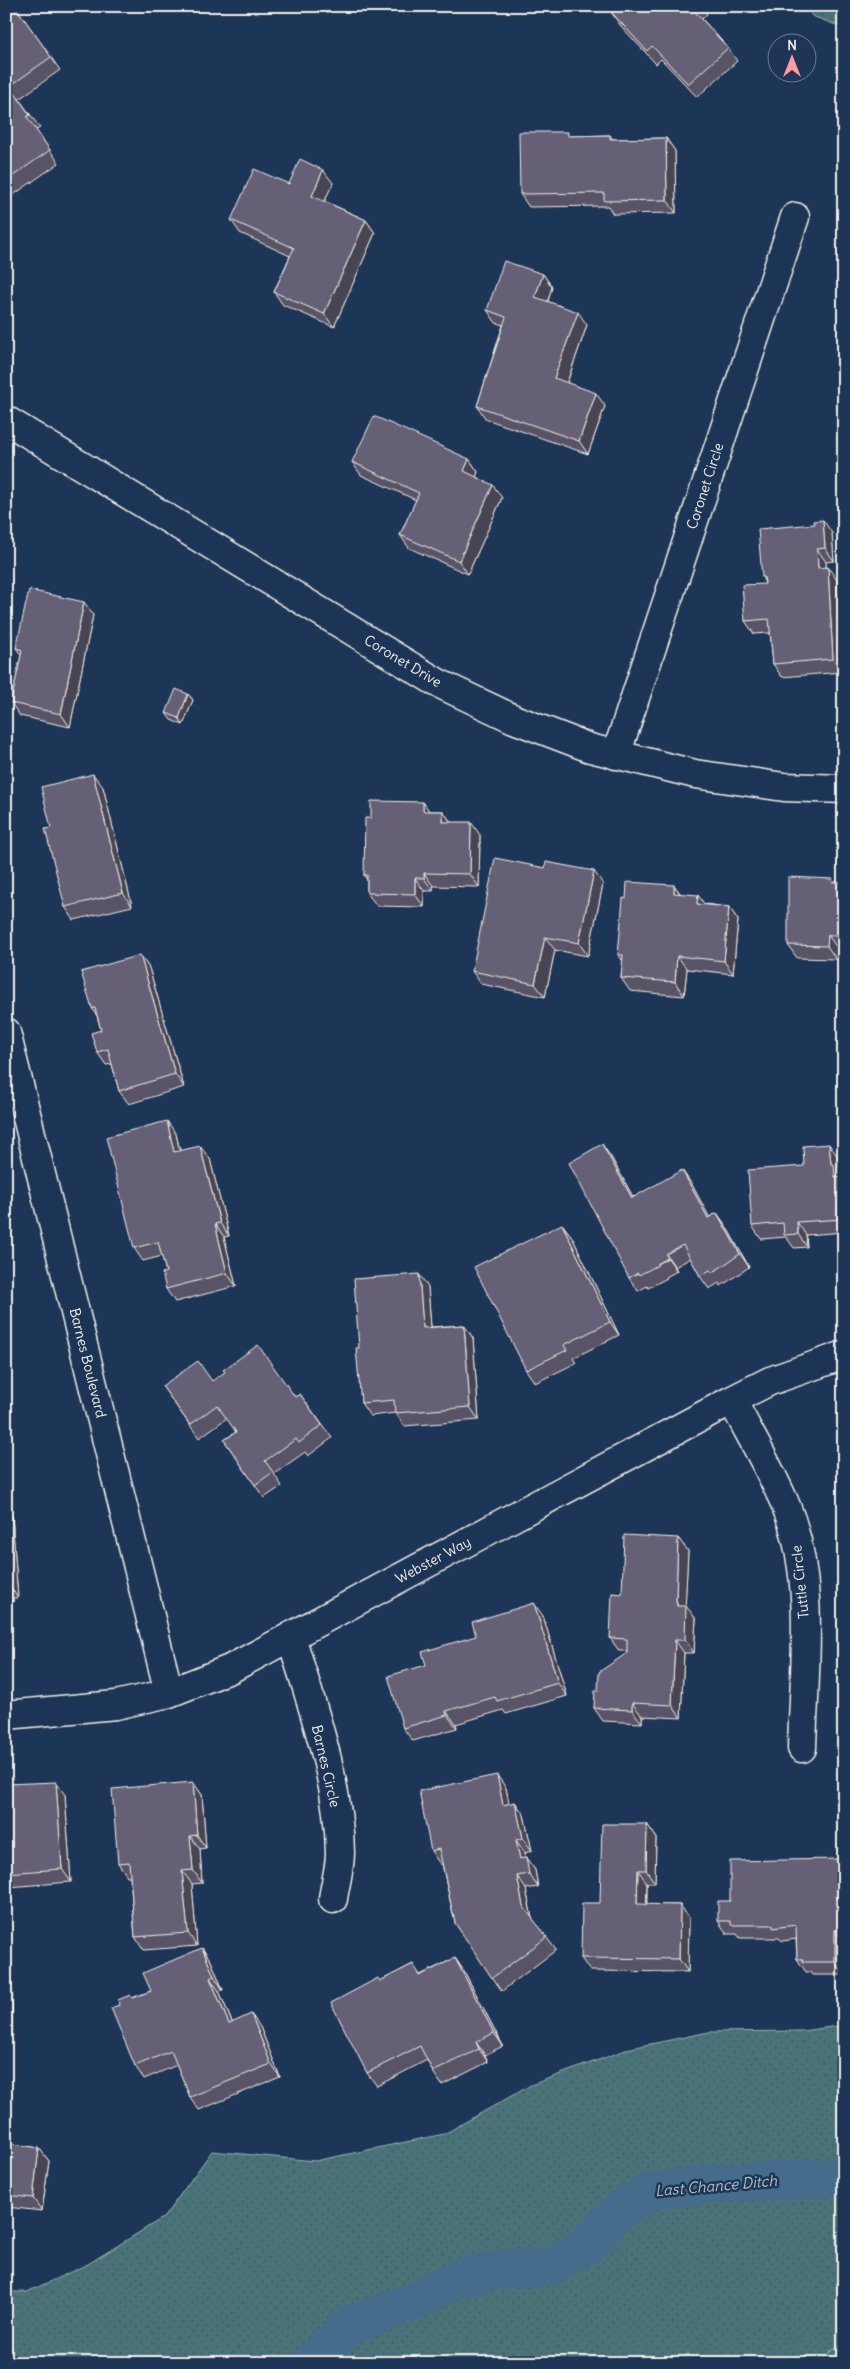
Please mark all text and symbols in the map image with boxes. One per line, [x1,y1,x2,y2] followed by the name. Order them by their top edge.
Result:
[768,32,818,82] north arrow
[787,36,797,54] text: N
[683,440,727,532] street label: Coronet Circle
[361,631,445,691] street label: Coronet Drive
[66,1306,110,1420] street label: Barnes Boulevard
[392,1533,474,1587] street label: Webster Way
[787,1544,813,1620] street label: Tuttle Circle
[308,1723,344,1809] street label: Barnes Circle
[654,2171,778,2200] water label: Last Chance Ditch

